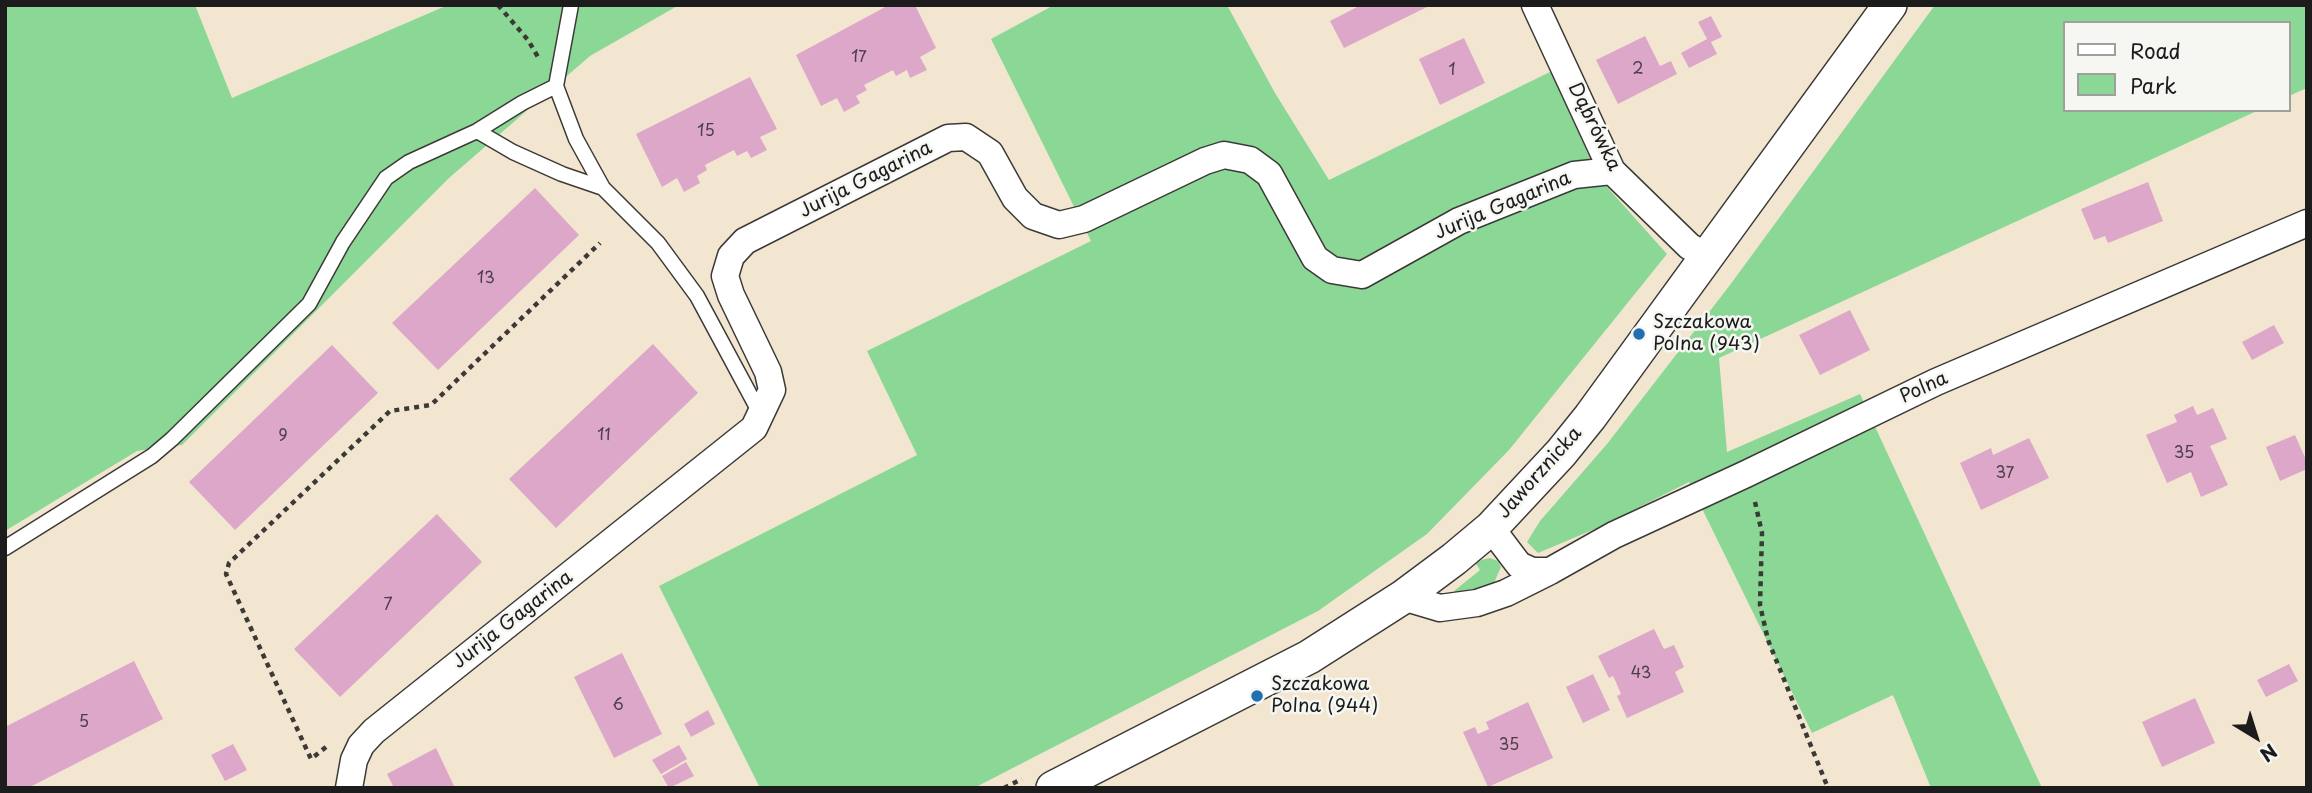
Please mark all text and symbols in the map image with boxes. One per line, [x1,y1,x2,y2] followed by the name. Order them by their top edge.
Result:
[2064,21,2291,112] legend
[2130,34,2181,66] text: Road
[851,48,867,68] house number: 17
[1632,60,1644,80] house number: 2
[1448,61,1456,81] house number: 1
[2130,69,2177,101] text: Park
[1563,79,1625,175] street label: Dąbrówka
[697,122,715,142] house number: 15
[796,137,936,223] street label: Jurija Gagarina
[1432,167,1574,245] street label: Jurija Gagarina
[477,269,495,289] house number: 13
[1653,312,1760,356] place label: Szczakowa Polna (943)
[1631,326,1647,342] marker: Szczakowa Polna (943)
[1896,367,1952,409] street label: Polna
[1493,423,1587,523] street label: Jaworznicka
[597,426,611,446] house number: 11
[278,427,288,447] house number: 9
[2174,444,2194,464] house number: 35
[1996,464,2014,484] house number: 37
[449,566,577,674] street label: Jurija Gagarina
[383,596,393,616] house number: 7
[1631,664,1651,684] house number: 43
[1271,674,1378,718] place label: Szczakowa Polna (944)
[1249,688,1265,704] marker: Szczakowa Polna (944)
[612,696,624,716] house number: 6
[2221,702,2291,772] north arrow
[79,713,89,733] house number: 5
[1499,736,1519,756] house number: 35
[2254,738,2283,769] text: N

